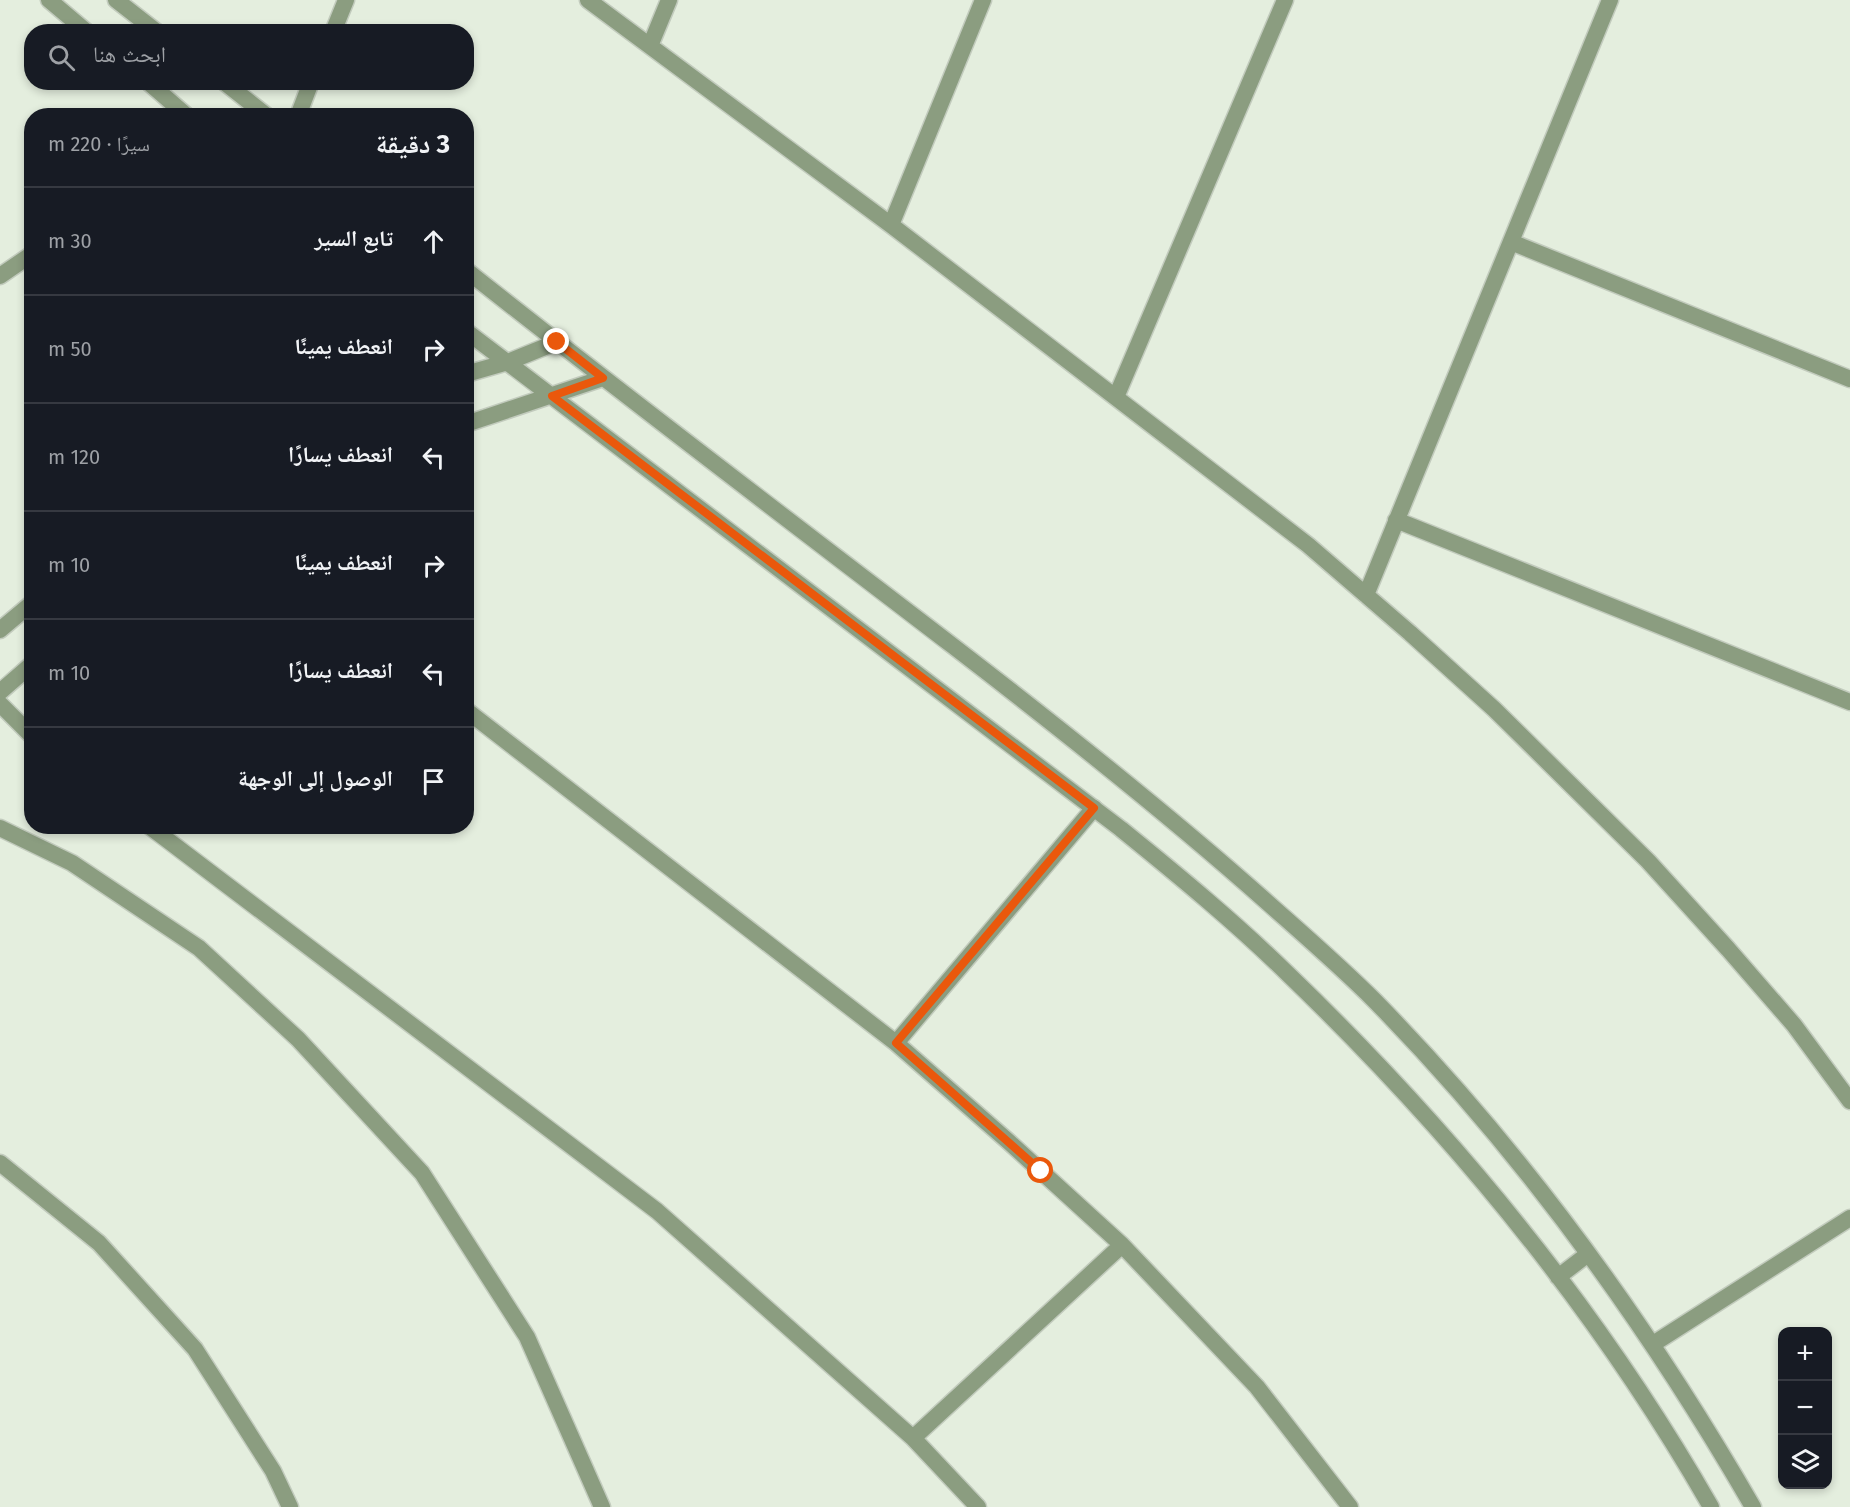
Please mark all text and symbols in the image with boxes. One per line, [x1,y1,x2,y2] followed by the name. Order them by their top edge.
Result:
[24,24,474,90] search box
[45,41,78,74] icon: search
[93,41,166,68] text: ابحث هنا
[376,129,450,160] text: 3 دقيقة
[48,132,150,156] text: سيرًا · 220 m
[314,225,393,252] text: تابع السير
[417,225,450,258] icon: ahead
[48,229,92,253] text: 30 m
[543,328,569,354] route end
[294,333,393,360] text: انعطف يمينًا
[417,333,450,366] icon: right
[48,337,92,361] text: 50 m
[288,441,393,468] text: انعطف يسارًا
[417,441,450,474] icon: left
[48,445,100,469] text: 120 m
[294,549,393,576] text: انعطف يمينًا
[417,549,450,582] icon: right
[48,553,90,577] text: 10 m
[288,657,393,684] text: انعطف يسارًا
[417,657,450,690] icon: left
[48,661,90,685] text: 10 m
[238,765,393,792] text: الوصول إلى الوجهة
[417,765,450,798] icon: arrive
[1027,1157,1053,1183] route start
[1778,1327,1832,1489] map controls
[1778,1327,1832,1381] button: +
[1778,1381,1832,1435] button: −
[1778,1435,1832,1489] button: layers

